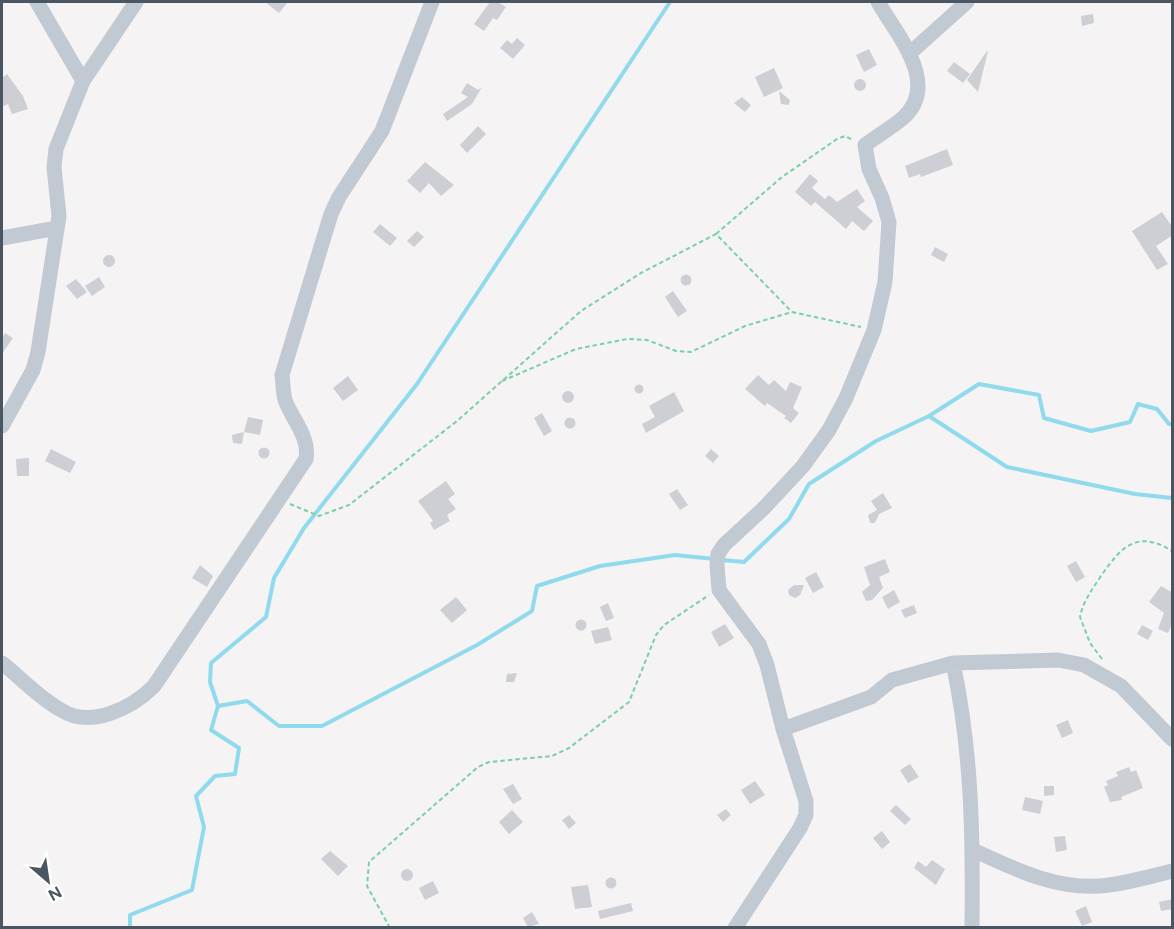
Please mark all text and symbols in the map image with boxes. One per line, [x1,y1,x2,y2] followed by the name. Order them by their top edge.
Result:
[18,851,78,911] north arrow
[45,882,65,905] text: N

